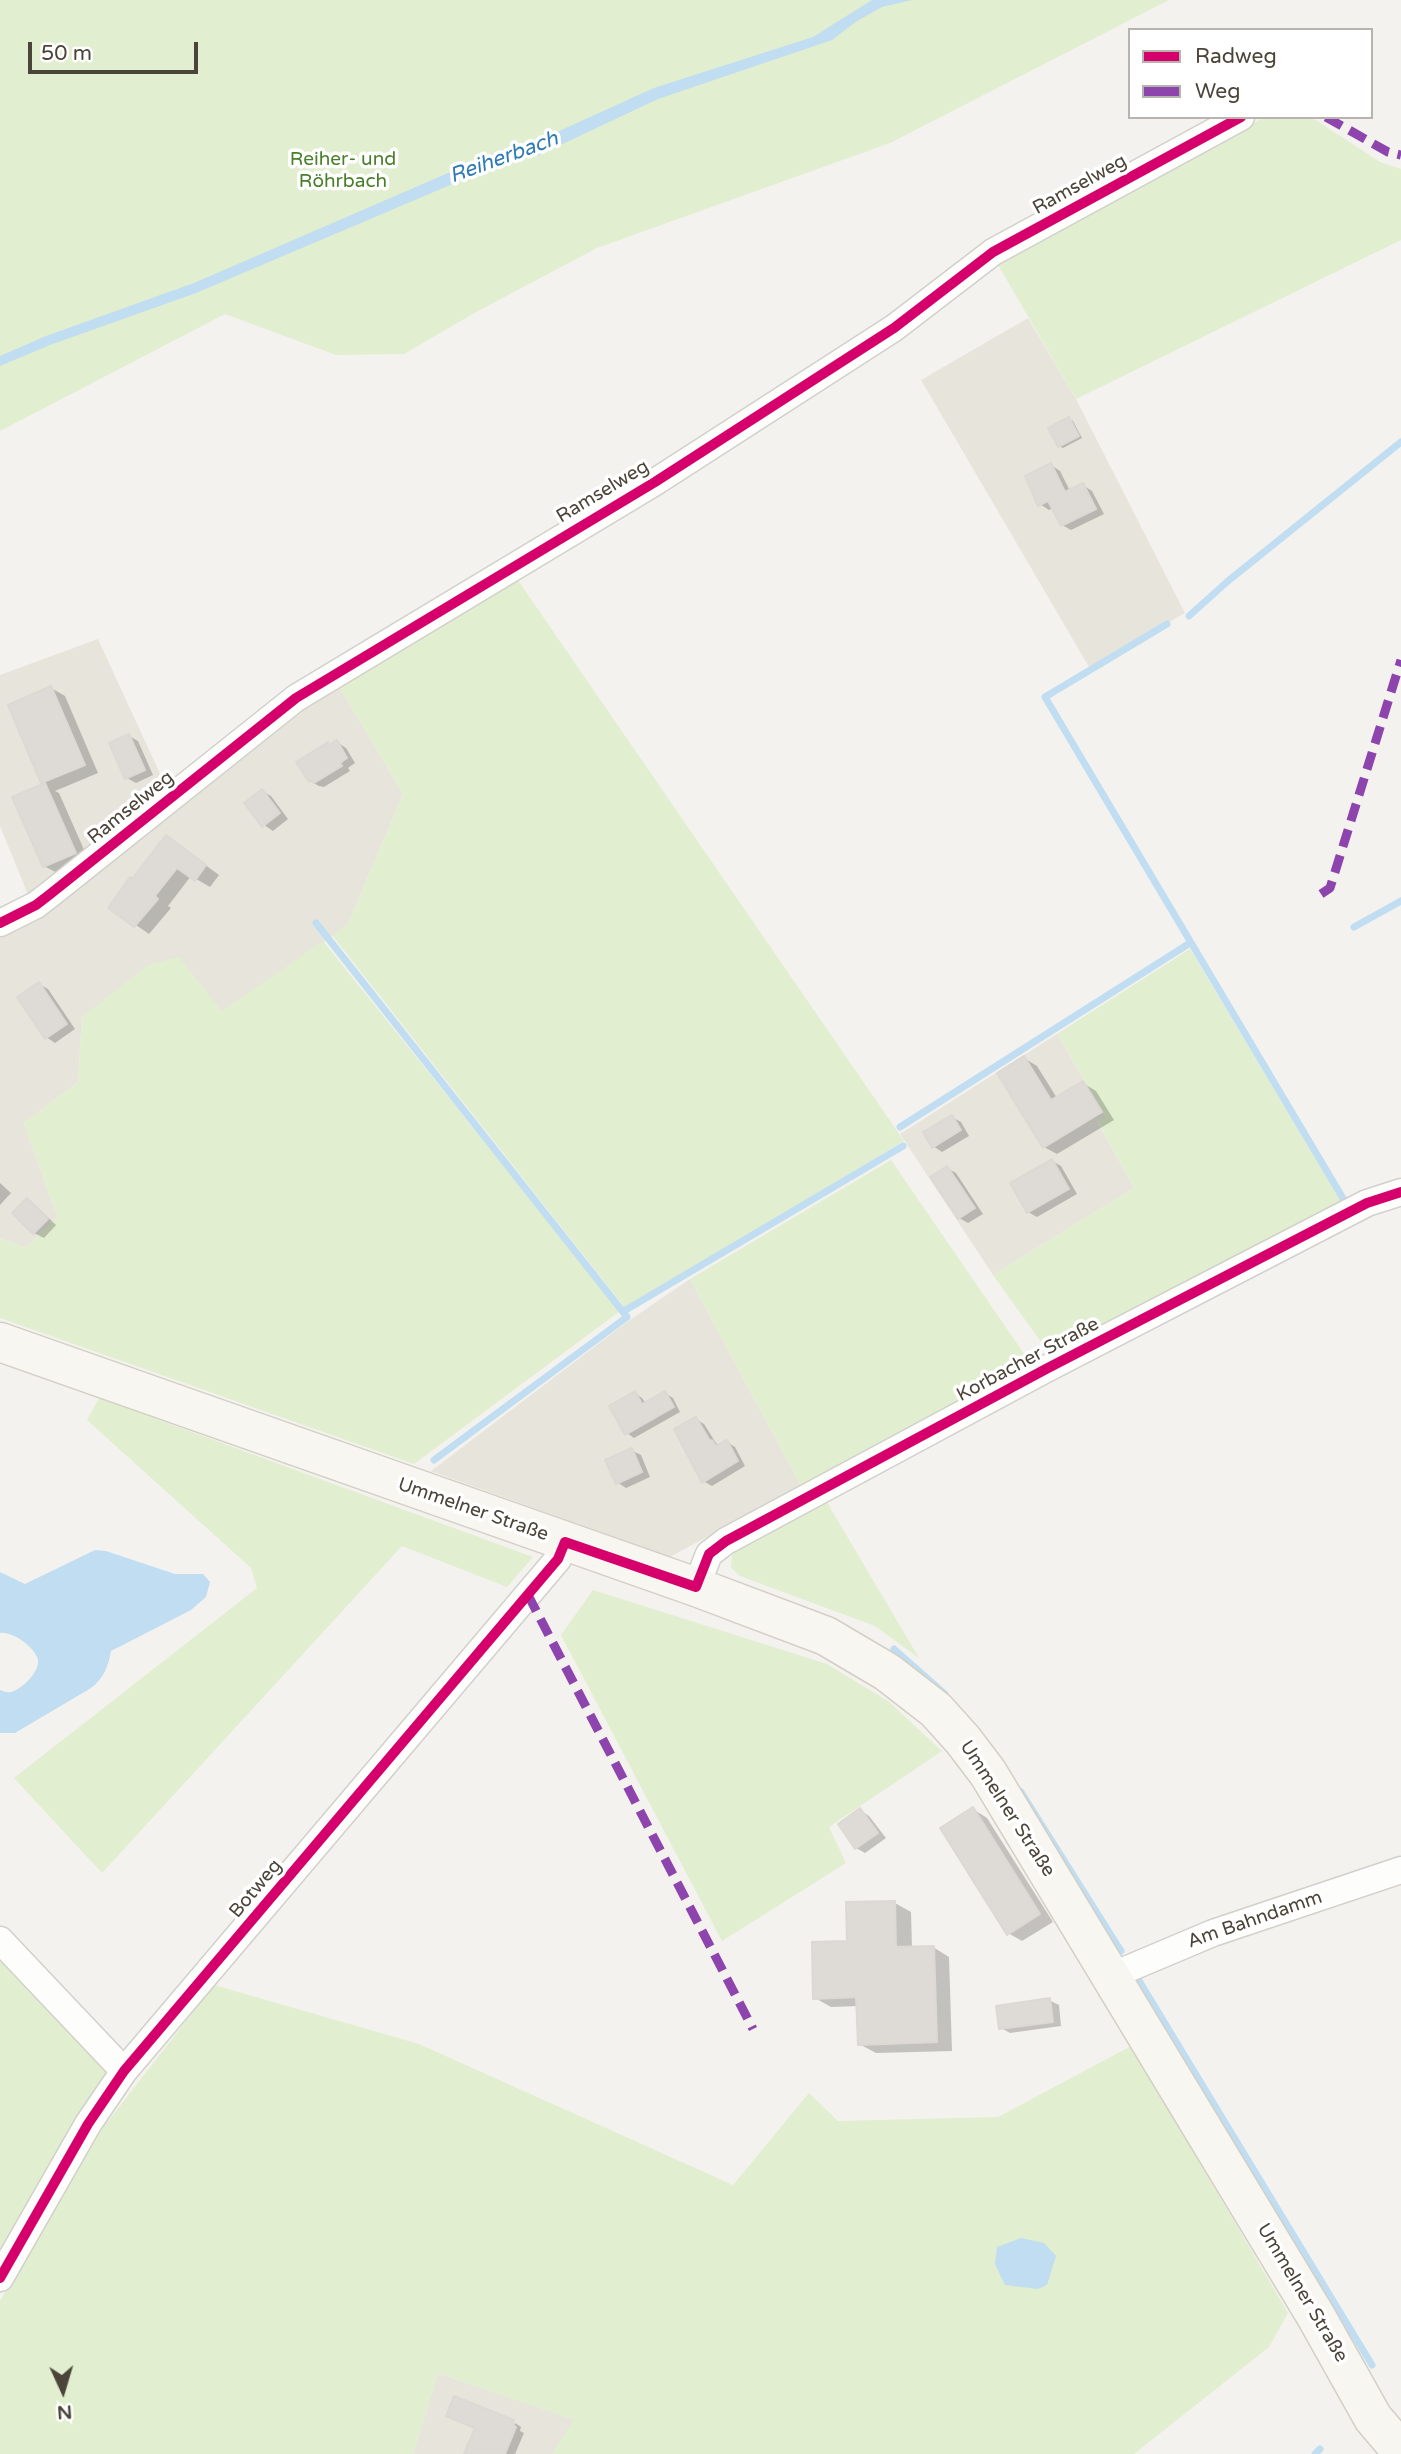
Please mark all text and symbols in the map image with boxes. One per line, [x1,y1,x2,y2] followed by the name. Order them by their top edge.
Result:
[32,28,201,72] scale bar
[1128,28,1373,119] legend
[41,41,92,66] text: 50 m
[1195,44,1277,69] text: Radweg
[1195,79,1240,104] text: Weg
[446,127,562,189] water label: Reiherbach
[290,149,396,193] park label: Reiher- und Röhrbach
[1029,150,1131,220] street label: Ramselweg
[553,455,653,529] street label: Ramselweg
[83,766,179,850] street label: Ramselweg
[953,1313,1103,1407] street label: Korbacher Straße
[395,1474,551,1546] street label: Ummelner Straße
[954,1737,1060,1881] street label: Ummelner Straße
[225,1855,287,1923] street label: Botweg
[1185,1886,1325,1954] street label: Am Bahndamm
[1252,2220,1352,2366] street label: Ummelner Straße
[28,2356,98,2426] north arrow
[56,2400,73,2423] text: N

